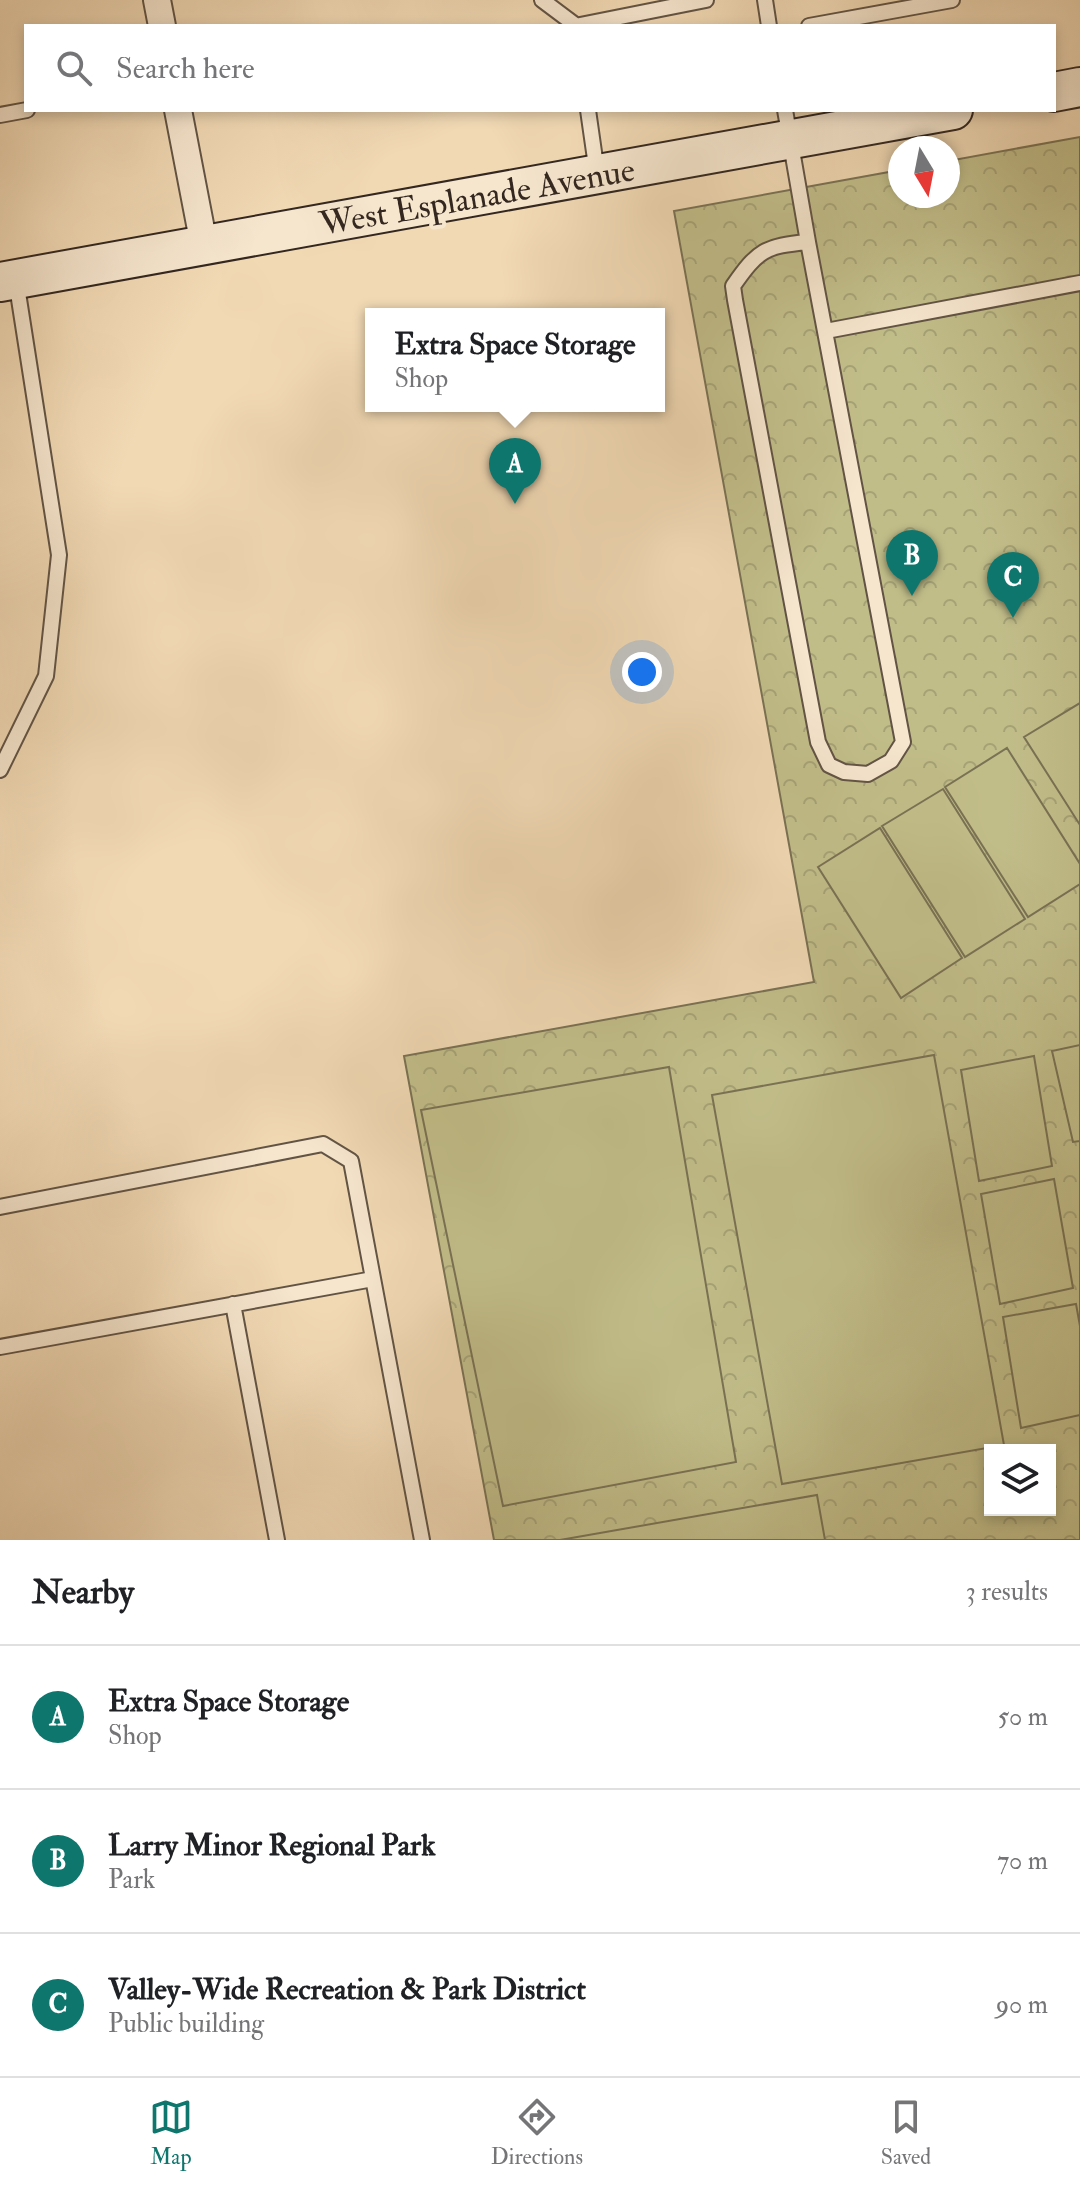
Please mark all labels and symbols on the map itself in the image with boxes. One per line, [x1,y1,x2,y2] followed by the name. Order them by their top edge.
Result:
[888,136,960,208] north arrow
[315,149,638,247] street label: West Esplanade Avenue
[489,438,541,504] pin: A
[886,530,938,596] pin: B
[987,552,1039,618] pin: C
[622,652,662,692] your location

